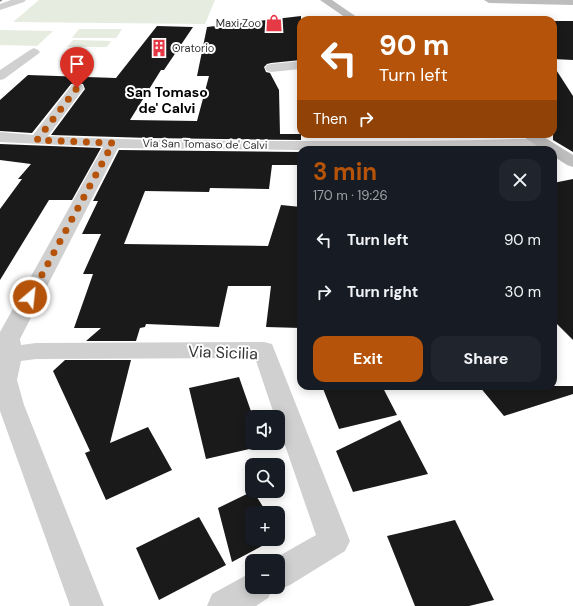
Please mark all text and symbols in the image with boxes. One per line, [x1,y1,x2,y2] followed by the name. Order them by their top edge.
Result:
[264,13,284,33] shop icon: Maxi Zoo
[216,16,261,30] place label: Maxi Zoo
[379,27,449,64] text: 90 m
[313,32,365,84] icon: left
[149,38,169,58] building icon: Oratorio
[172,41,214,55] place label: Oratorio
[60,47,94,88] pin
[66,53,88,75] icon: arrive
[379,63,448,87] text: Turn left
[126,83,208,117] district label: San Tomaso de' Calvi
[355,108,377,130] icon: right
[313,109,347,129] text: Then
[142,136,268,152] street label: Via San Tomaso de' Calvi
[313,156,377,187] text: 3 min
[499,159,541,201] button: close
[313,187,388,204] text: 170 m · 19:26
[313,229,335,251] icon: left
[347,230,408,250] text: Turn left
[504,230,541,250] text: 90 m
[9,276,51,318] position arrow
[313,281,335,303] icon: right
[347,282,418,302] text: Turn right
[505,282,541,302] text: 30 m
[313,336,423,382] button: Exit
[431,336,541,382] button: Share
[188,341,258,364] street label: Via Sicilia
[245,410,285,594] map controls
[245,410,285,450] button: sound
[245,458,285,498] button: search
[245,506,285,546] button: +
[245,554,285,594] button: −

